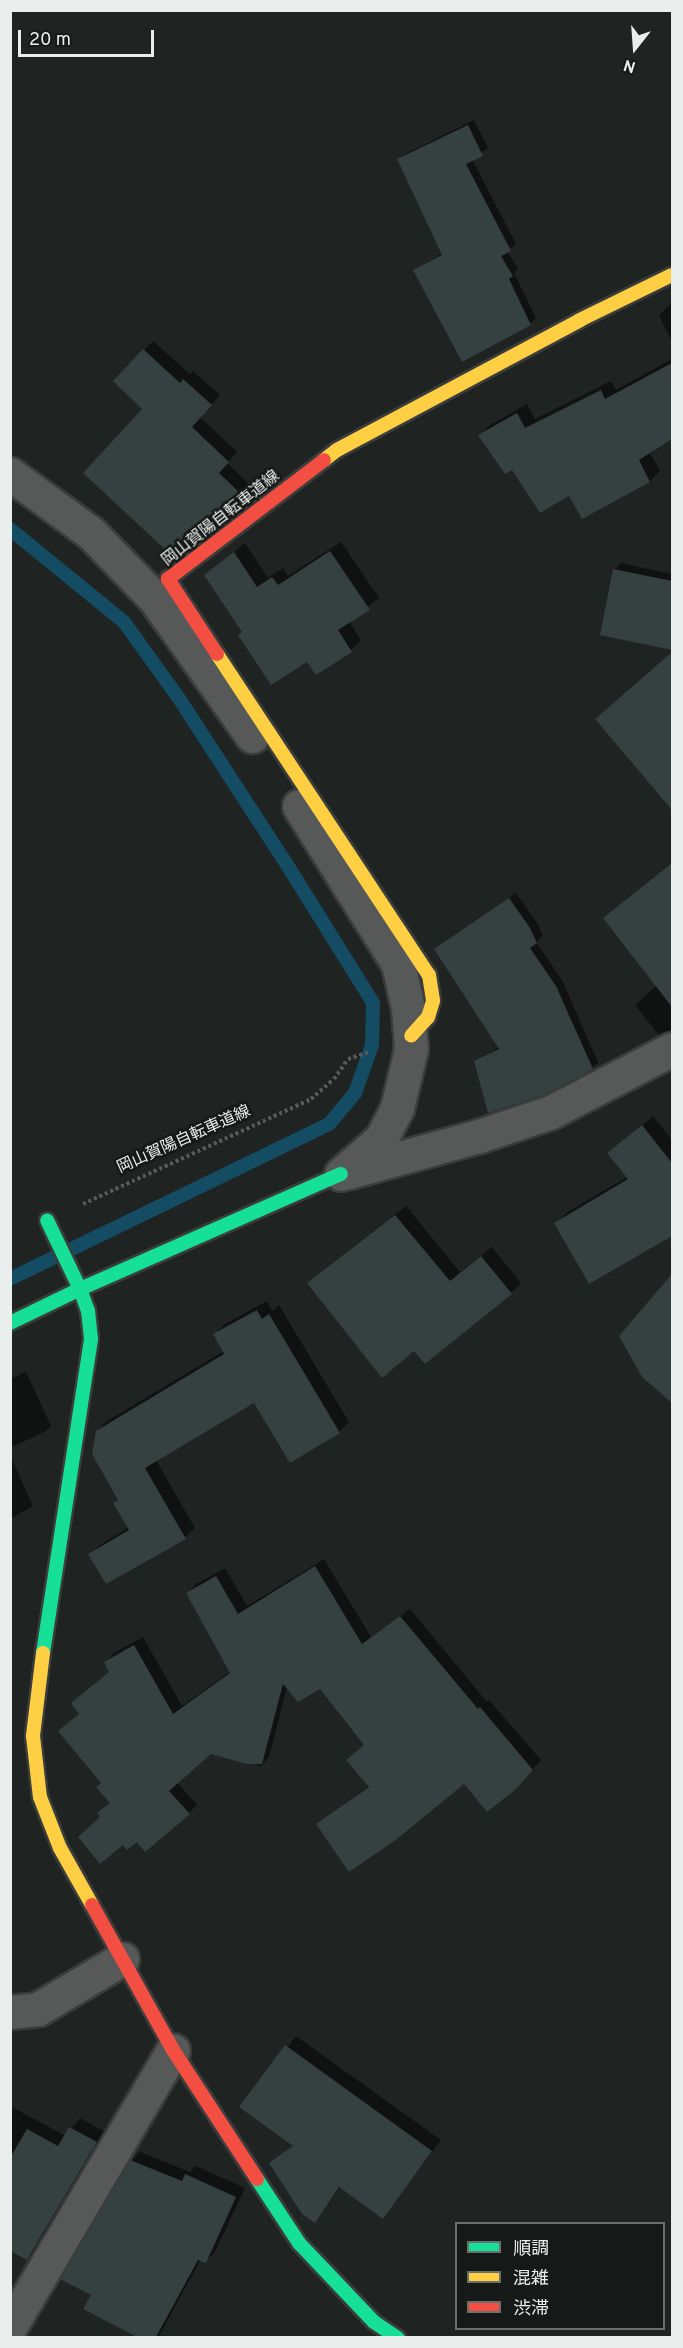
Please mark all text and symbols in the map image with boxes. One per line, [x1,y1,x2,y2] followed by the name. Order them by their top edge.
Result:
[21,18,158,56] scale bar
[605,18,665,78] north arrow
[29,29,71,52] text: 20 m
[621,54,638,76] text: N
[158,467,284,571] street label: 岡山賀陽自転車道線
[114,1102,254,1178] street label: 岡山賀陽自転車道線
[455,2222,665,2330] legend
[513,2238,549,2261] text: 順調
[513,2268,549,2291] text: 混雑
[513,2298,549,2321] text: 渋滞

